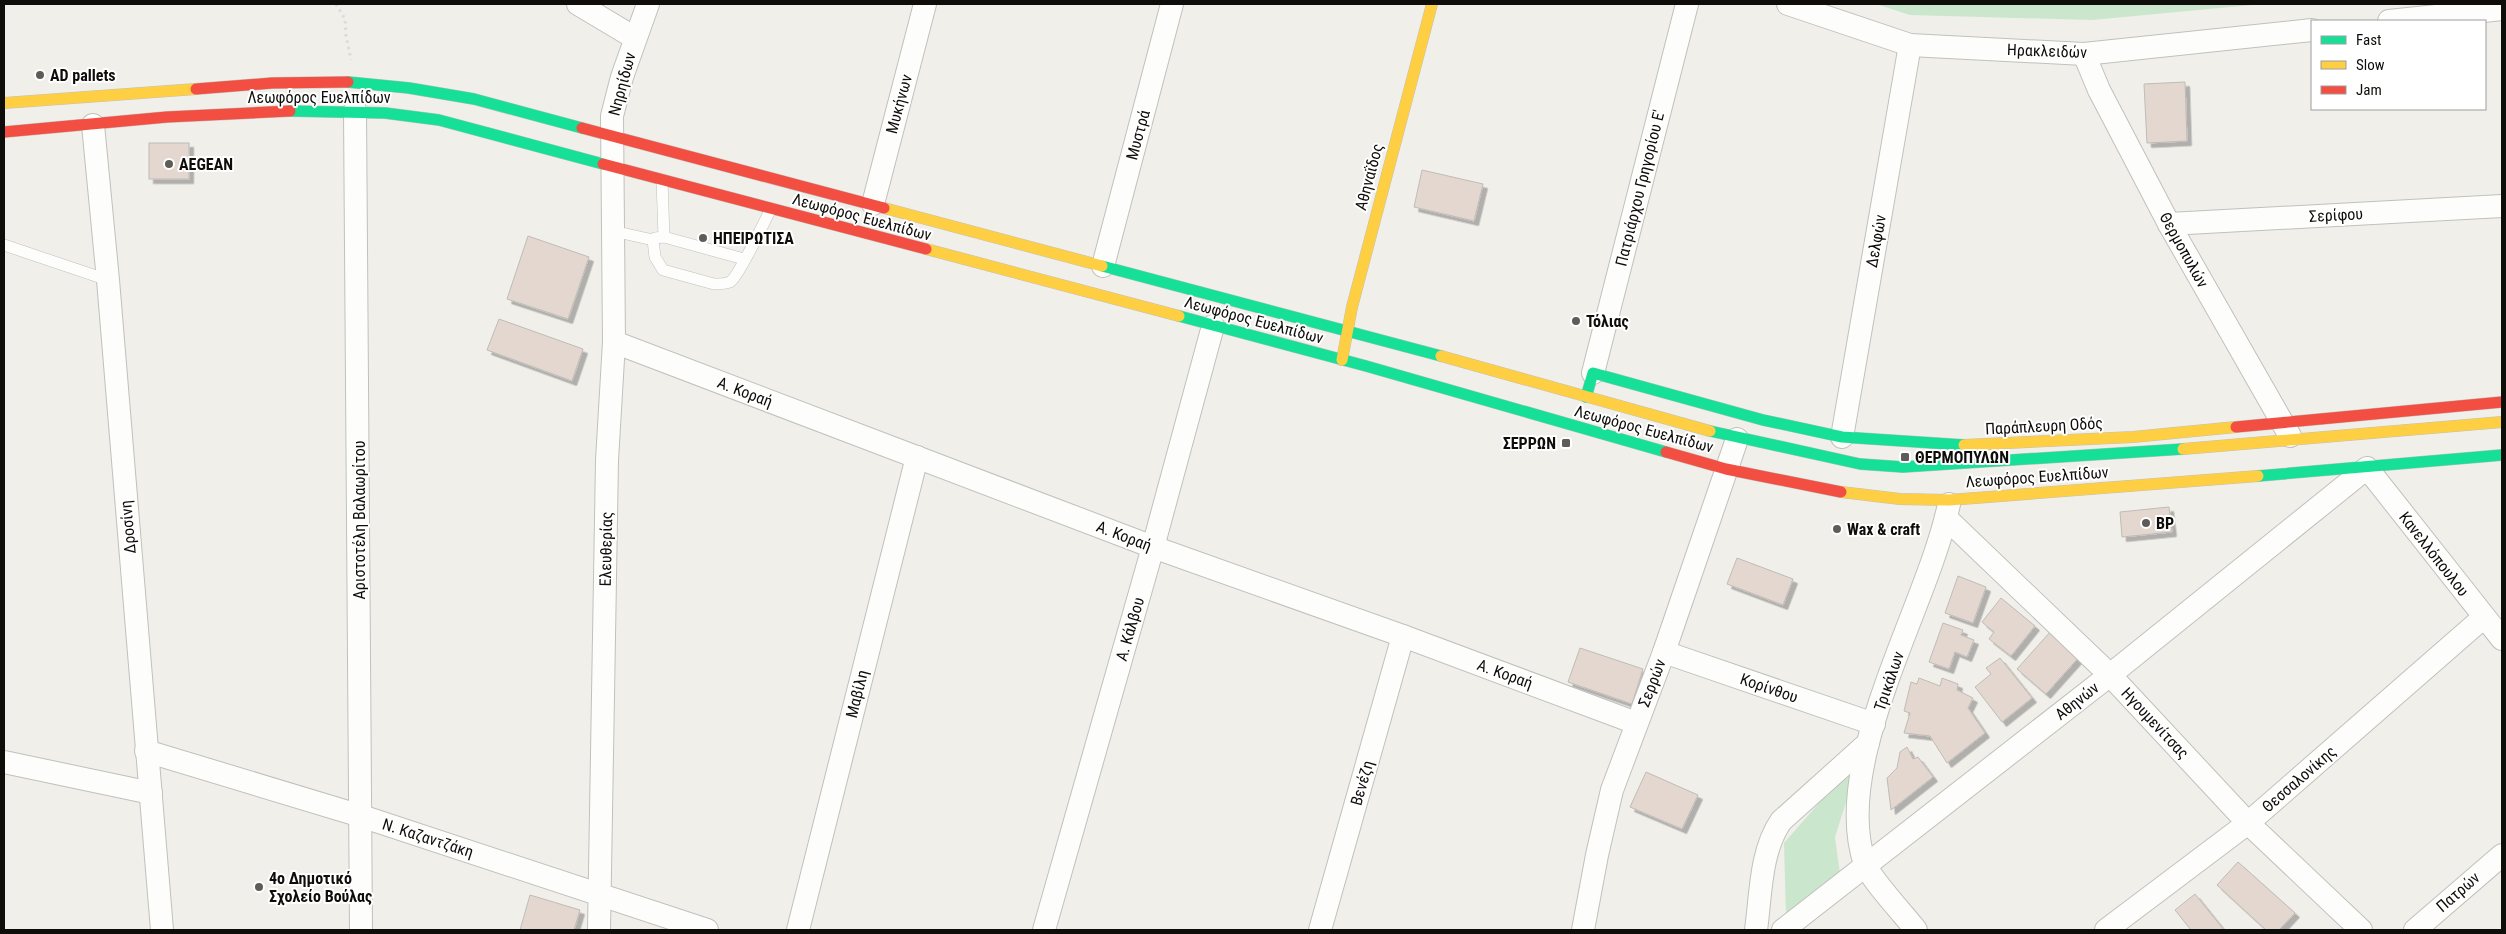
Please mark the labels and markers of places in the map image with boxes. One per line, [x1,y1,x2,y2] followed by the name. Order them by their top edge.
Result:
[50,66,116,85] place label: AD pallets
[34,69,46,81] marker: AD pallets
[179,155,233,174] place label: AEGEAN
[163,158,175,170] marker: AEGEAN
[713,229,794,248] place label: ΗΠΕΙΡΩΤΙΣΑ
[697,232,709,244] marker: ΗΠΕΙΡΩΤΙΣΑ
[1586,312,1629,331] place label: Τόλιας
[1570,315,1582,327] marker: Τόλιας
[1503,434,1556,453] place label: ΣΕΡΡΩΝ
[1560,437,1572,449] marker: ΣΕΡΡΩΝ
[1915,448,2009,467] place label: ΘΕΡΜΟΠΥΛΩΝ
[1899,451,1911,463] marker: ΘΕΡΜΟΠΥΛΩΝ
[2156,514,2174,533] place label: BP
[2140,517,2152,529] marker: BP
[1847,520,1920,539] place label: Wax & craft
[1831,523,1843,535] marker: Wax & craft
[269,869,372,906] place label: 4ο Δημοτικό Σχολείο Βούλας
[253,881,265,893] marker: 4ο Δημοτικό Σχολείο Βούλας

